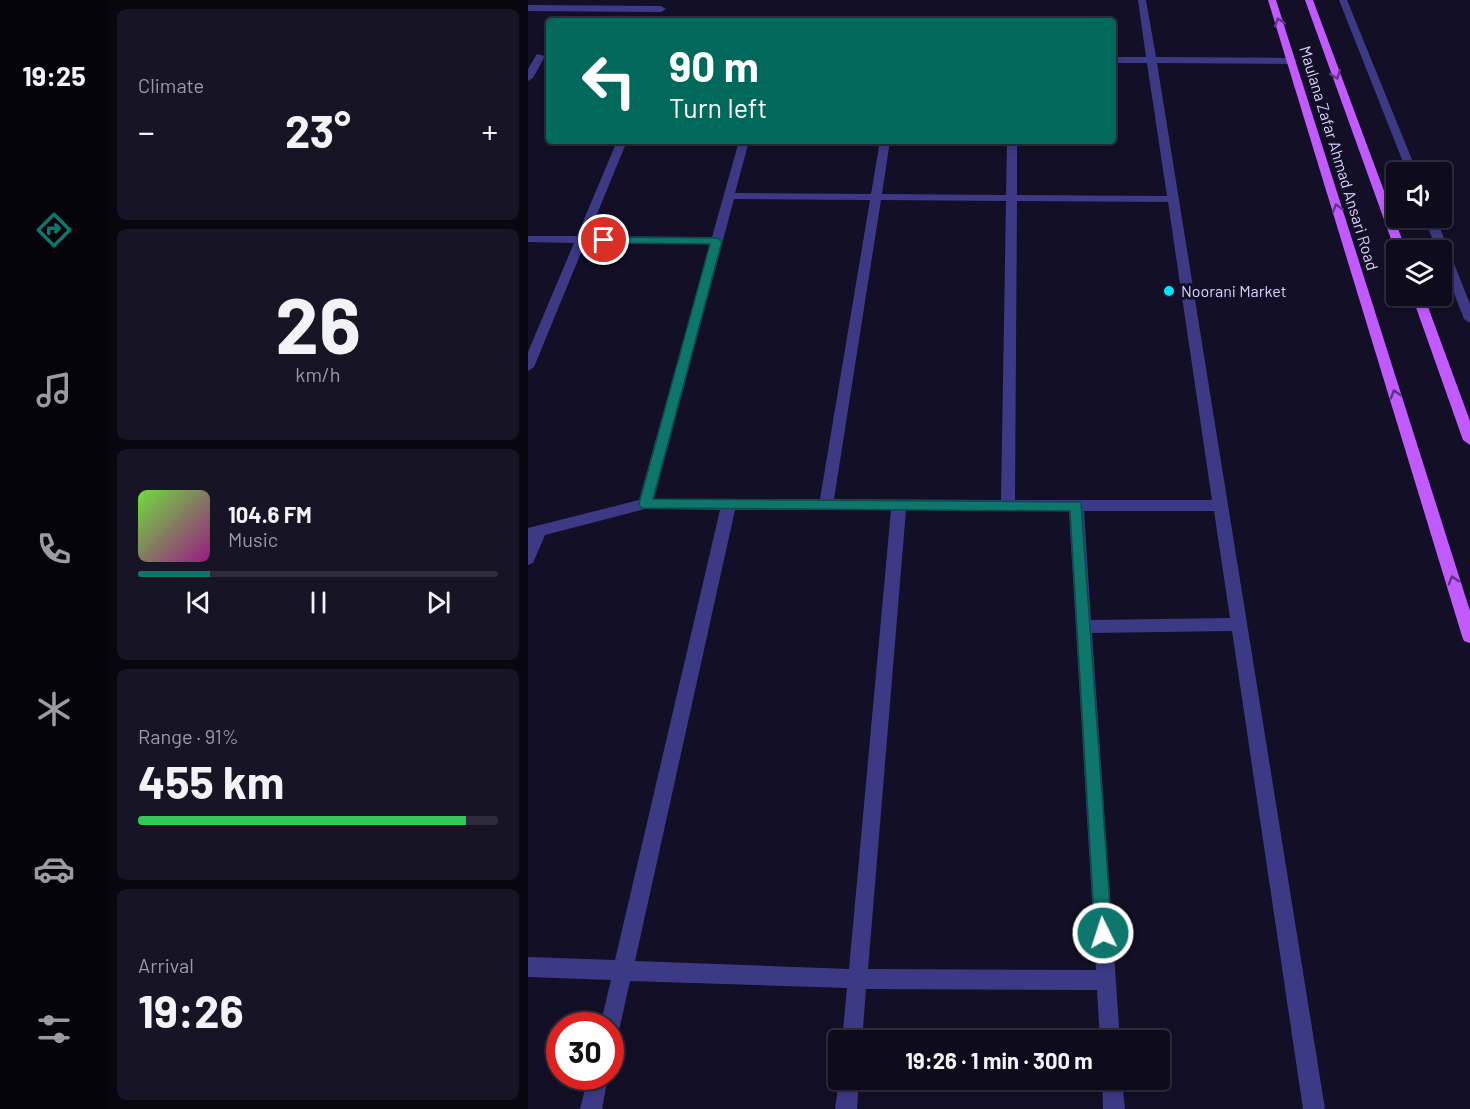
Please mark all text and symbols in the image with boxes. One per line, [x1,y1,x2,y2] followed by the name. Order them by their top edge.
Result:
[1274,17,1286,28] one-way arrow
[669,40,759,90] text: 90 m
[570,42,648,120] icon: left
[1296,43,1383,272] street label: Maulana Zafar Ahmad Ansari Road
[22,59,86,91] text: 19:25
[1329,69,1342,79] one-way arrow
[138,73,204,97] text: Climate
[669,91,767,123] text: Turn left
[285,103,351,157] text: 23°
[138,111,155,151] text: −
[481,111,498,151] text: +
[1386,162,1452,306] map controls
[1386,162,1452,228] button: sound
[1332,203,1344,214] one-way arrow
[33,209,75,251] icon: directions
[578,214,629,265] pin
[587,223,620,256] icon: arrive
[1386,240,1452,306] button: layers
[275,276,361,370] text: 26
[1181,281,1287,300] place label: Noorani Market
[1162,284,1176,298] marker: Noorani Market
[295,362,341,386] text: km/h
[33,369,75,411] icon: music
[1390,389,1402,400] one-way arrow
[228,501,312,527] text: 104.6 FM
[228,527,278,551] text: Music
[33,528,75,570] icon: phone
[1448,575,1460,586] one-way arrow
[182,586,215,619] icon: previous
[302,586,335,619] icon: pause
[422,586,455,619] icon: next
[33,688,75,730] icon: climate
[138,724,239,748] text: Range · 91%
[138,754,284,808] text: 455 km
[33,848,75,890] icon: car
[1071,901,1135,965] position arrow
[138,953,194,977] text: Arrival
[138,983,244,1037] text: 19:26
[33,1008,75,1050] icon: filters
[546,1012,624,1090] speed limit sign: 30
[905,1047,1093,1073] text: 19:26 · 1 min · 300 m

